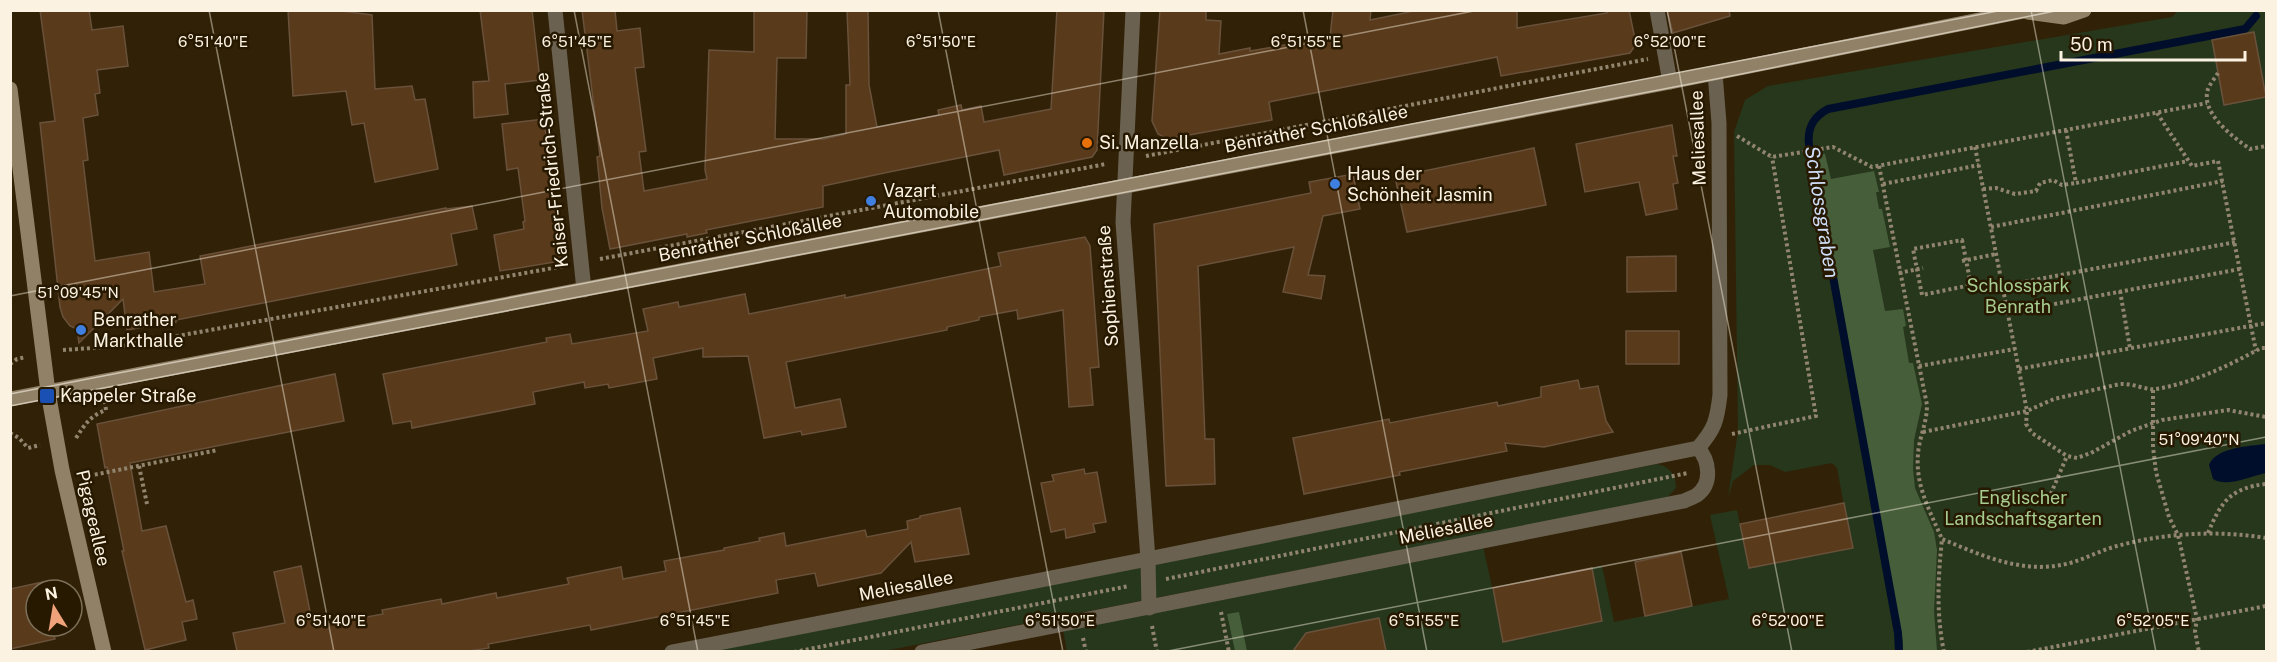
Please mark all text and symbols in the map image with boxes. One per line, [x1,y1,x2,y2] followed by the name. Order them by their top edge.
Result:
[2061,24,2246,62] scale bar
[178,33,248,50] text: 6°51'40"E
[542,33,612,50] text: 6°51'45"E
[906,33,976,50] text: 6°51'50"E
[1271,33,1341,50] text: 6°51'55"E
[1634,33,1706,50] text: 6°52'00"E
[2070,34,2113,55] text: 50 m
[531,71,572,269] street label: Kaiser-Friedrich-Straße
[1685,90,1710,186] street label: Meliesallee
[1222,100,1409,157] street label: Benrather Schloßallee
[1099,132,1199,153] place label: Si. Manzella
[1080,136,1094,150] marker: Si. Manzella
[1800,144,1844,280] water label: Schlossgraben
[1347,163,1493,205] place label: Haus der Schönheit Jasmin
[1328,177,1342,191] marker: Haus der Schönheit Jasmin
[883,180,979,222] place label: Vazart Automobile
[864,194,878,208] marker: Vazart Automobile
[656,209,843,266] street label: Benrather Schloßallee
[1093,225,1122,347] street label: Sophienstraße
[1966,275,2070,317] park label: Schlosspark Benrath
[37,284,119,301] text: 51°09'45"N
[93,309,183,351] place label: Benrather Markthalle
[74,323,88,337] marker: Benrather Markthalle
[60,385,197,406] place label: Kappeler Straße
[38,387,56,405] marker: Kappeler Straße
[2158,431,2240,448] text: 51°09'40"N
[72,468,115,568] street label: Pigageallee
[1944,487,2102,529] park label: Englischer Landschaftsgarten
[1397,509,1495,548] street label: Meliesallee
[857,566,955,605] street label: Meliesallee
[24,578,84,638] north arrow
[43,583,59,604] text: N
[296,612,366,629] text: 6°51'40"E
[660,612,730,629] text: 6°51'45"E
[1025,612,1095,629] text: 6°51'50"E
[1389,612,1459,629] text: 6°51'55"E
[1752,612,1824,629] text: 6°52'00"E
[2116,612,2190,629] text: 6°52'05"E

